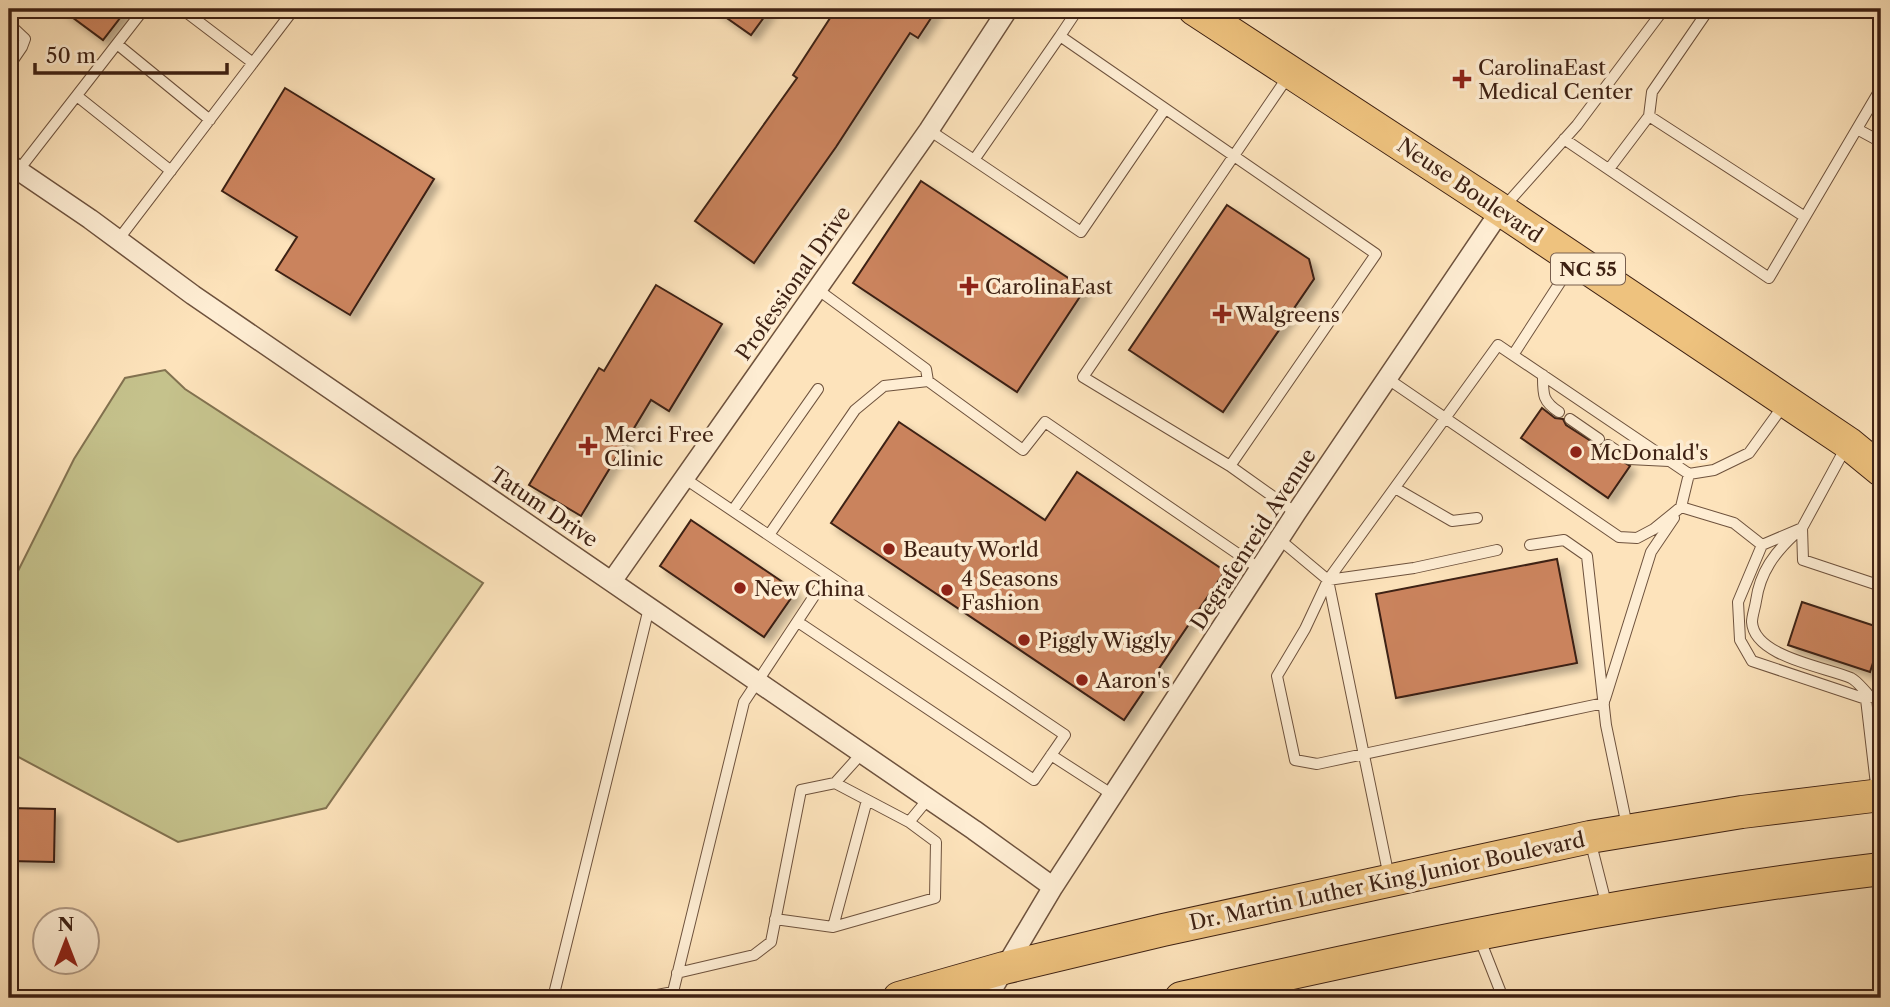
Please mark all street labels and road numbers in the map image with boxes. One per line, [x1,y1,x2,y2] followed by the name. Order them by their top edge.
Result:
[1393,132,1547,248] street label: Neuse Boulevard
[730,201,856,365] street label: Professional Drive
[1551,254,1625,284] road number: NC 55
[1185,444,1321,634] street label: Degrafenreid Avenue
[485,462,603,552] street label: Tatum Drive
[1187,827,1587,935] street label: Dr. Martin Luther King Junior Boulevard

